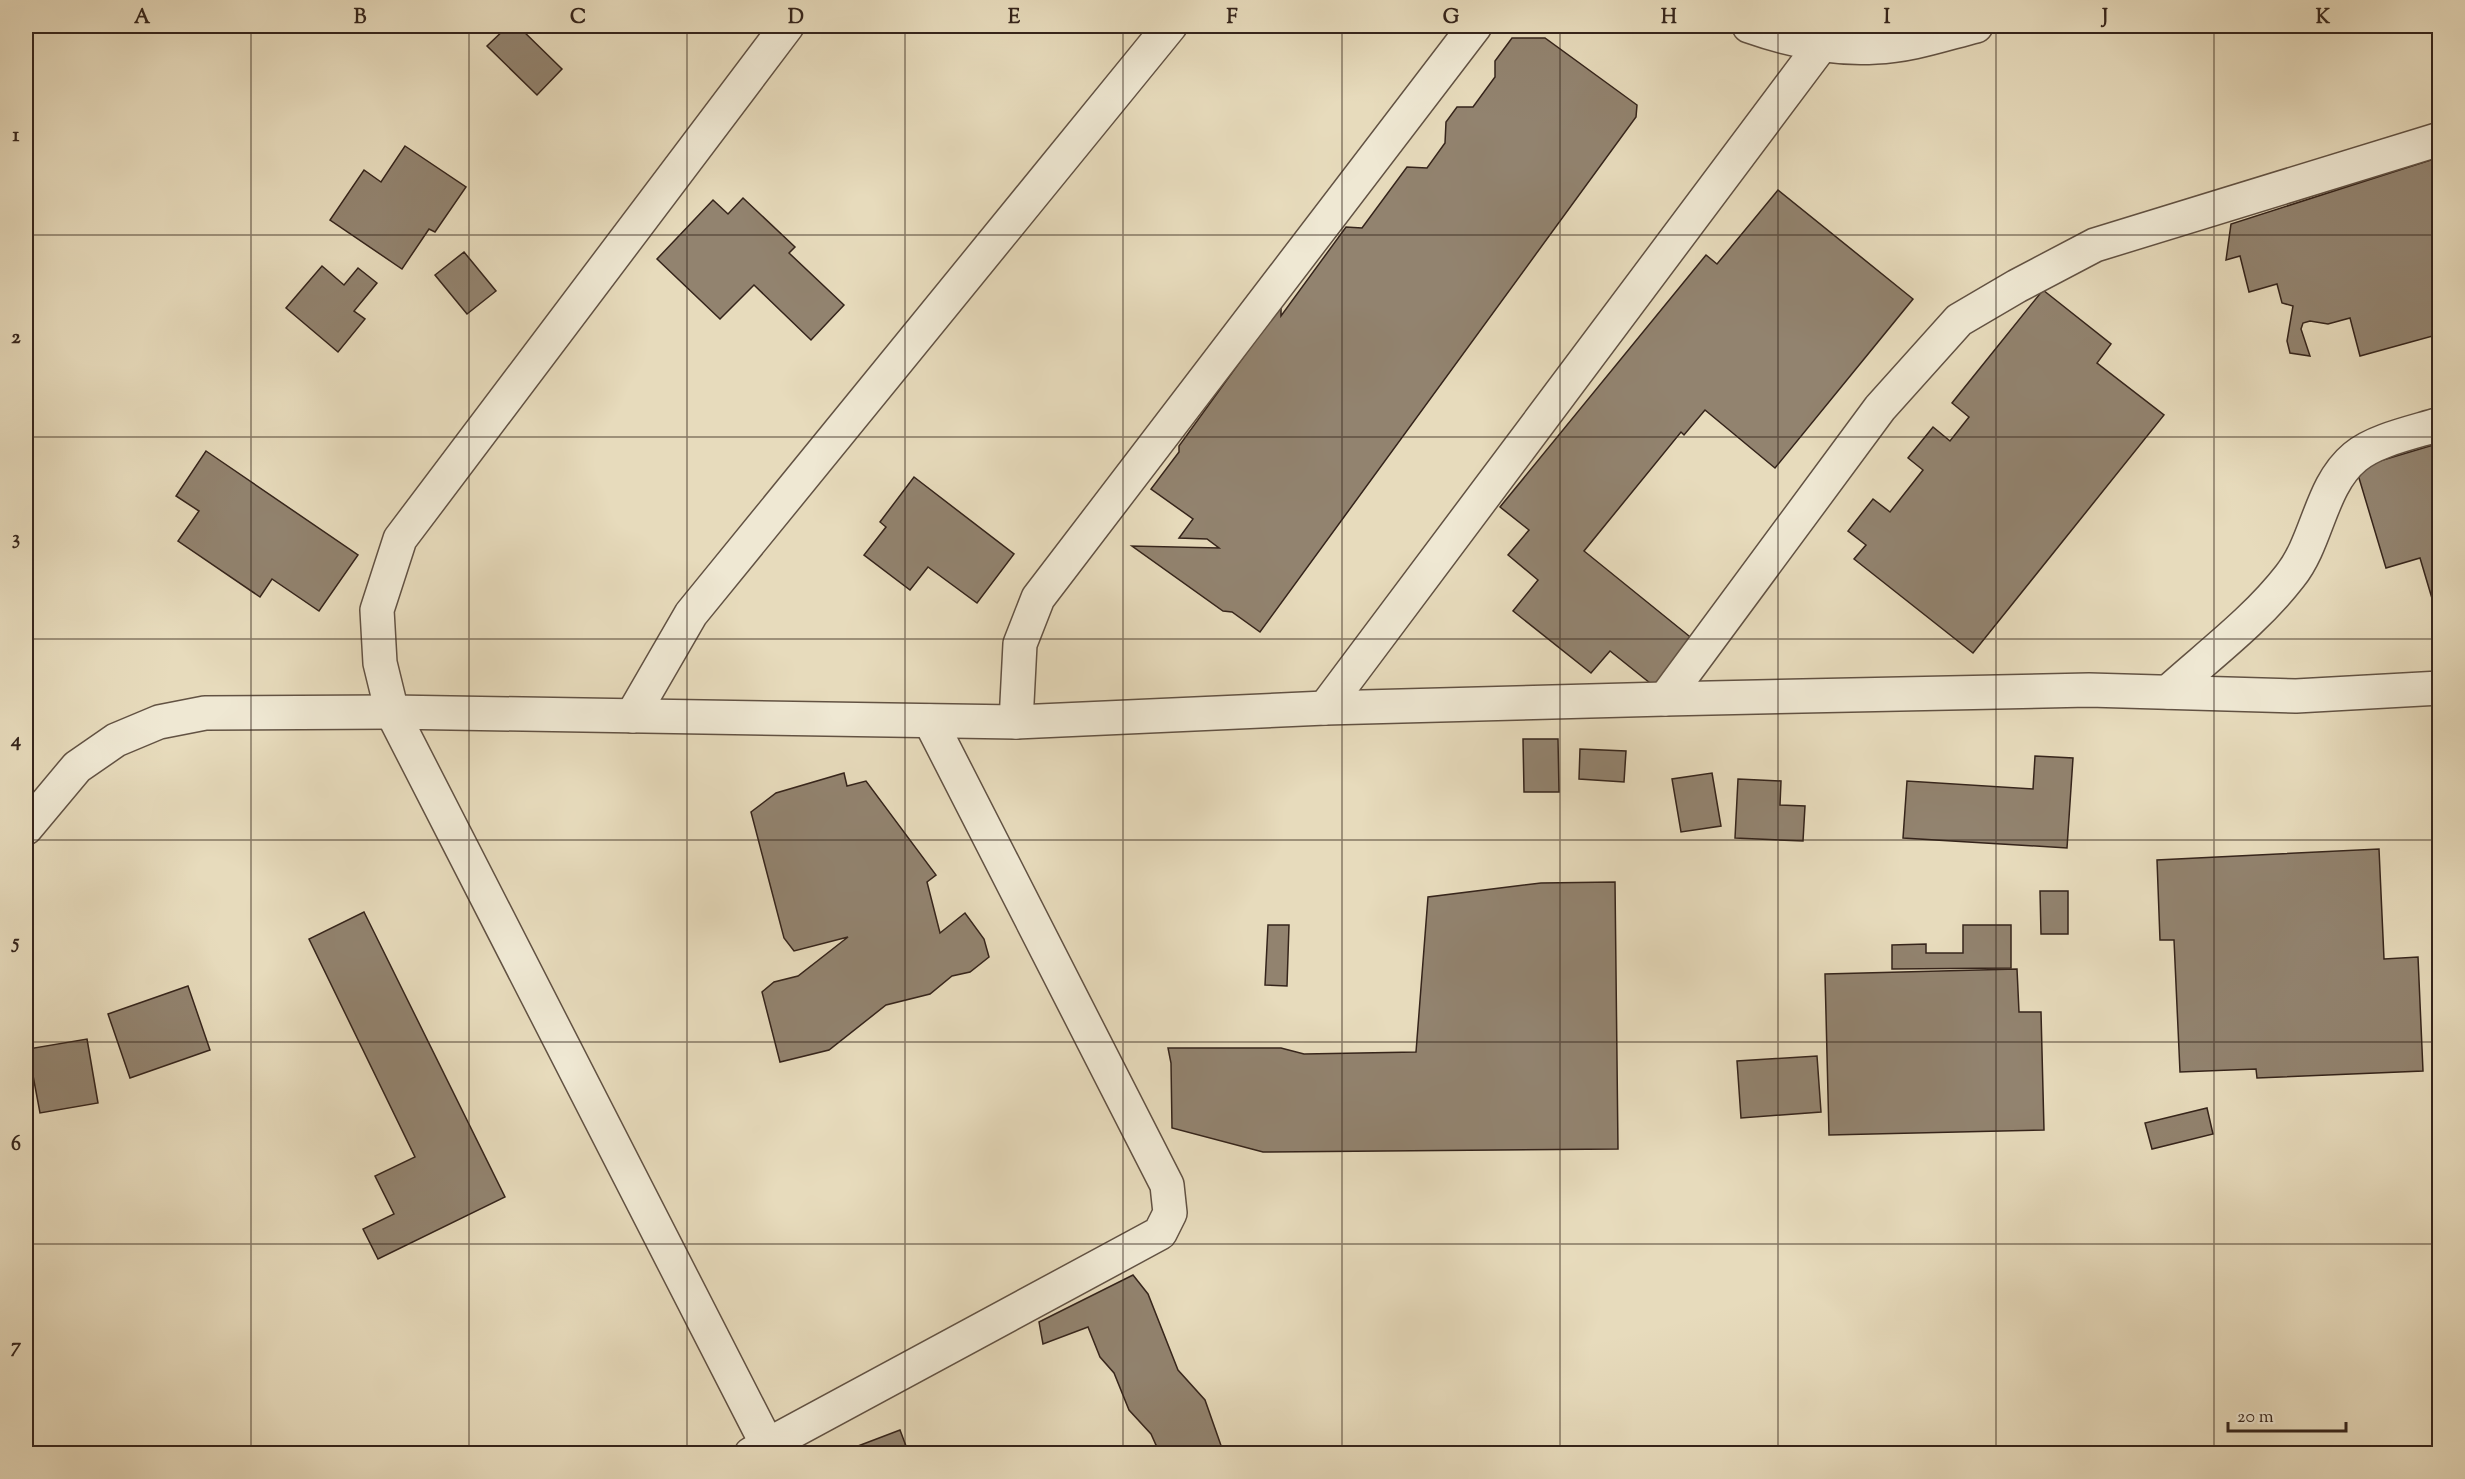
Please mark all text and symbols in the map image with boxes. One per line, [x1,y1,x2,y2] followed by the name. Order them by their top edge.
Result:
[134,4,151,33] text: A
[354,4,367,33] text: B
[570,4,586,33] text: C
[788,4,804,33] text: D
[1008,4,1021,33] text: E
[1226,4,1238,33] text: F
[1443,4,1460,33] text: G
[1661,4,1677,33] text: H
[1884,4,1891,33] text: I
[2100,4,2108,33] text: J
[2316,4,2331,33] text: K
[13,122,20,151] text: 1
[11,324,21,353] text: 2
[12,525,20,554] text: 3
[10,727,21,756] text: 4
[11,929,20,958] text: 5
[11,1131,21,1160] text: 6
[11,1333,22,1362] text: 7
[2228,1395,2346,1433] scale bar
[2237,1405,2274,1431] text: 20 m

